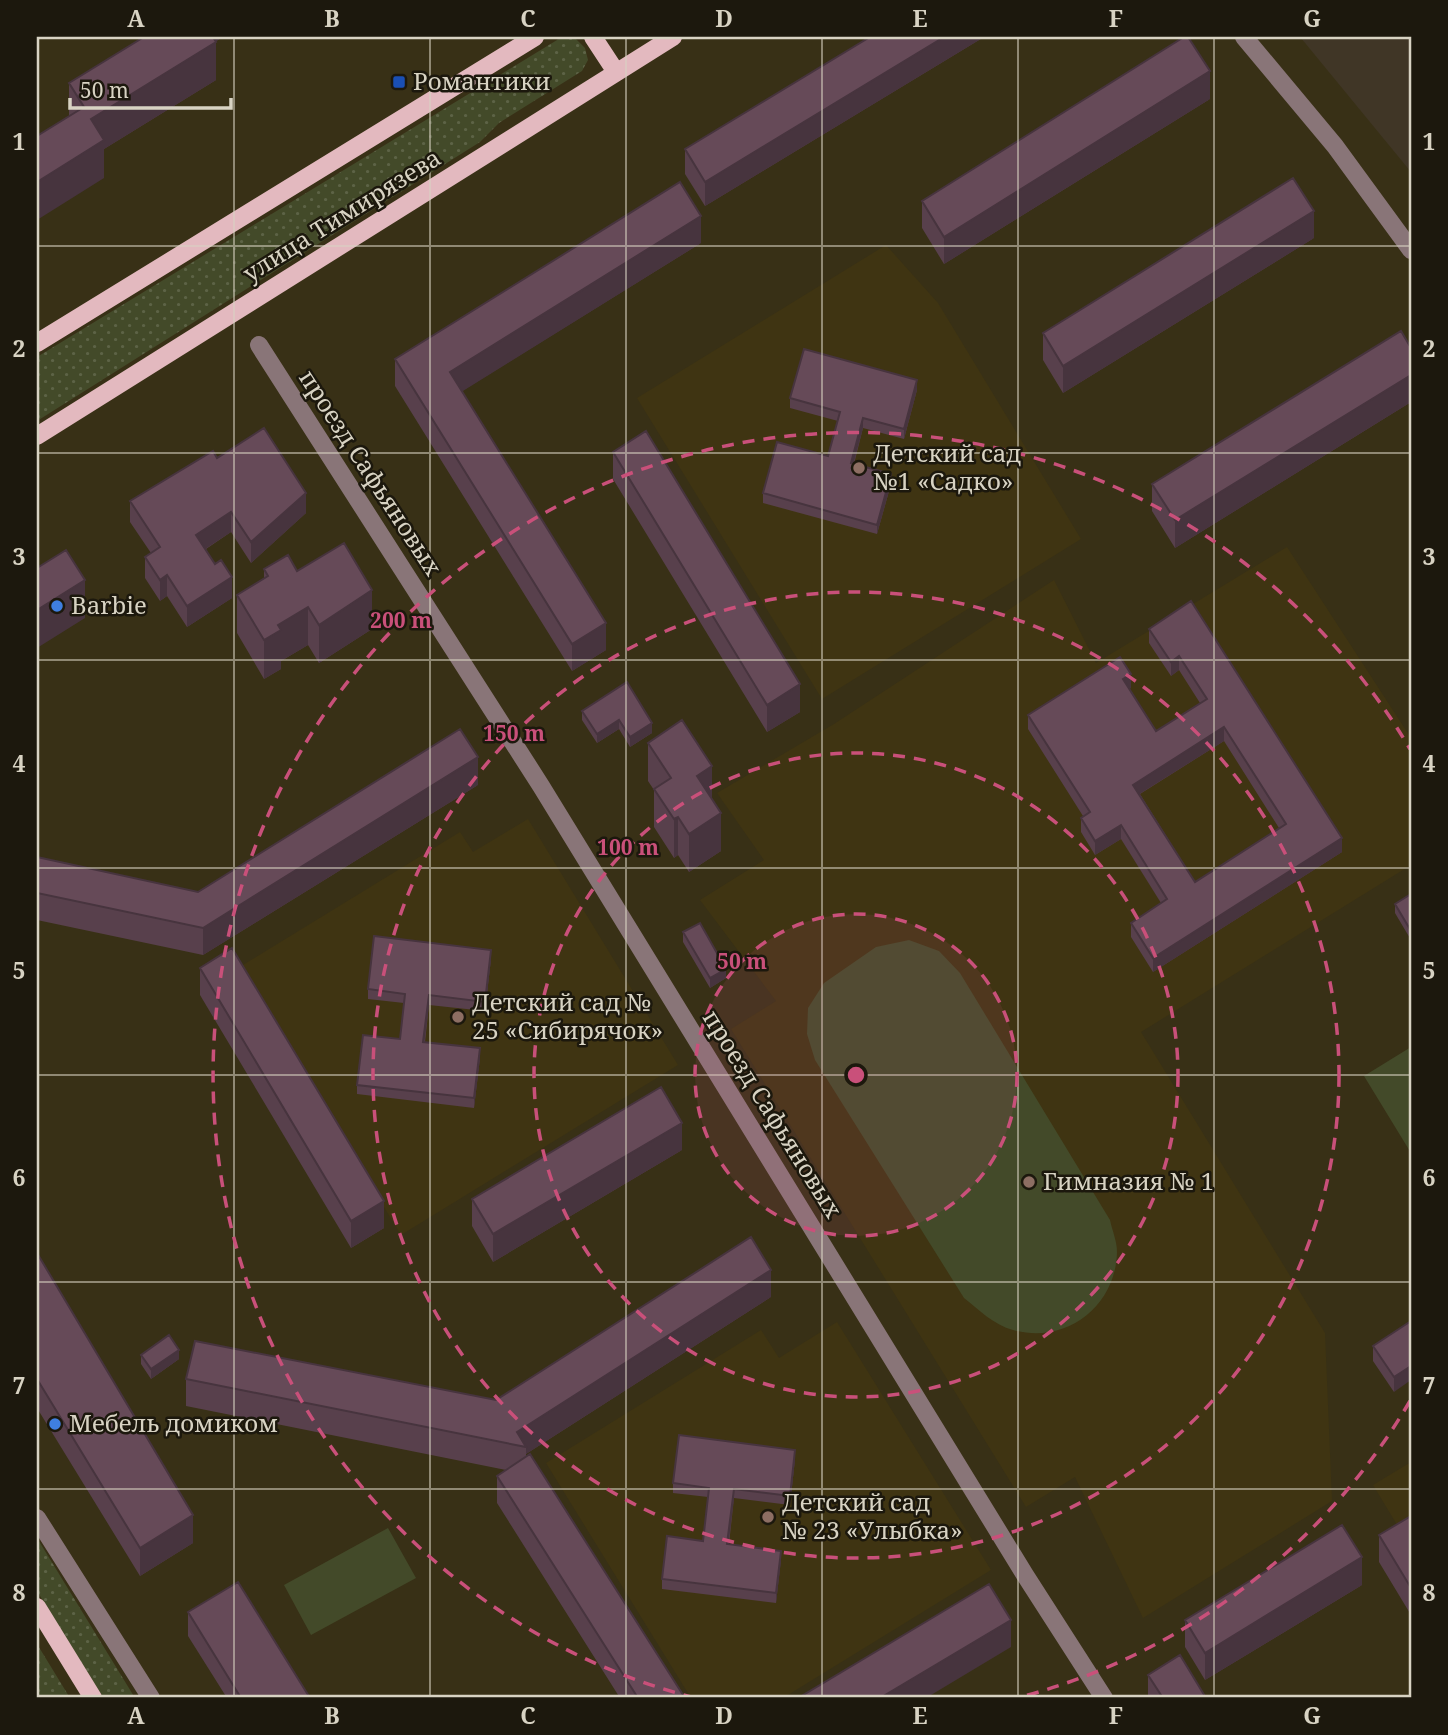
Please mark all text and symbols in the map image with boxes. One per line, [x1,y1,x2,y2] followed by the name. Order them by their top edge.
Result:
[127,2,145,34] text: A
[324,2,340,34] text: B
[520,2,536,34] text: C
[715,2,733,34] text: D
[912,2,928,34] text: E
[1109,2,1123,34] text: F
[1303,2,1321,34] text: G
[413,64,550,97] place label: Романтики
[70,66,231,110] scale bar
[391,74,407,90] marker: Романтики
[80,76,129,104] text: 50 m
[13,125,26,157] text: 1
[1423,125,1436,157] text: 1
[236,140,446,289] street label: улица Тимирязева
[13,332,26,364] text: 2
[1423,332,1436,364] text: 2
[292,363,450,582] street label: проезд Сафьяновых
[873,436,1021,497] place label: Детский сад №1 «Cадко»
[851,460,867,476] marker: Детский сад №1 «Cадко»
[13,540,26,572] text: 3
[1423,540,1436,572] text: 3
[71,588,147,621] place label: Barbie
[49,598,65,614] marker: Barbie
[370,606,432,634] text: 200 m
[483,719,545,747] text: 150 m
[13,747,26,779] text: 4
[1423,747,1436,779] text: 4
[597,833,659,861] text: 100 m
[717,947,767,975] text: 50 m
[13,954,26,986] text: 5
[1423,954,1436,986] text: 5
[472,985,663,1046] place label: Детский сад № 25 «Сибирячок»
[696,1003,851,1224] street label: проезд Сафьяновых
[450,1009,466,1025] marker: Детский сад № 25 «Сибирячок»
[844,1063,868,1087] centre of rings
[13,1161,26,1193] text: 6
[1423,1161,1436,1193] text: 6
[1043,1164,1214,1197] place label: Гимназия № 1
[1021,1174,1037,1190] marker: Гимназия № 1
[13,1369,26,1401] text: 7
[1423,1369,1436,1401] text: 7
[69,1406,278,1439] place label: Мебель домиком
[47,1416,63,1432] marker: Мебель домиком
[782,1485,962,1546] place label: Детский сад № 23 «Улыбка»
[760,1509,776,1525] marker: Детский сад № 23 «Улыбка»
[13,1576,26,1608] text: 8
[1423,1576,1436,1608] text: 8
[127,1699,145,1731] text: A
[324,1699,340,1731] text: B
[520,1699,536,1731] text: C
[715,1699,733,1731] text: D
[912,1699,928,1731] text: E
[1109,1699,1123,1731] text: F
[1303,1699,1321,1731] text: G

